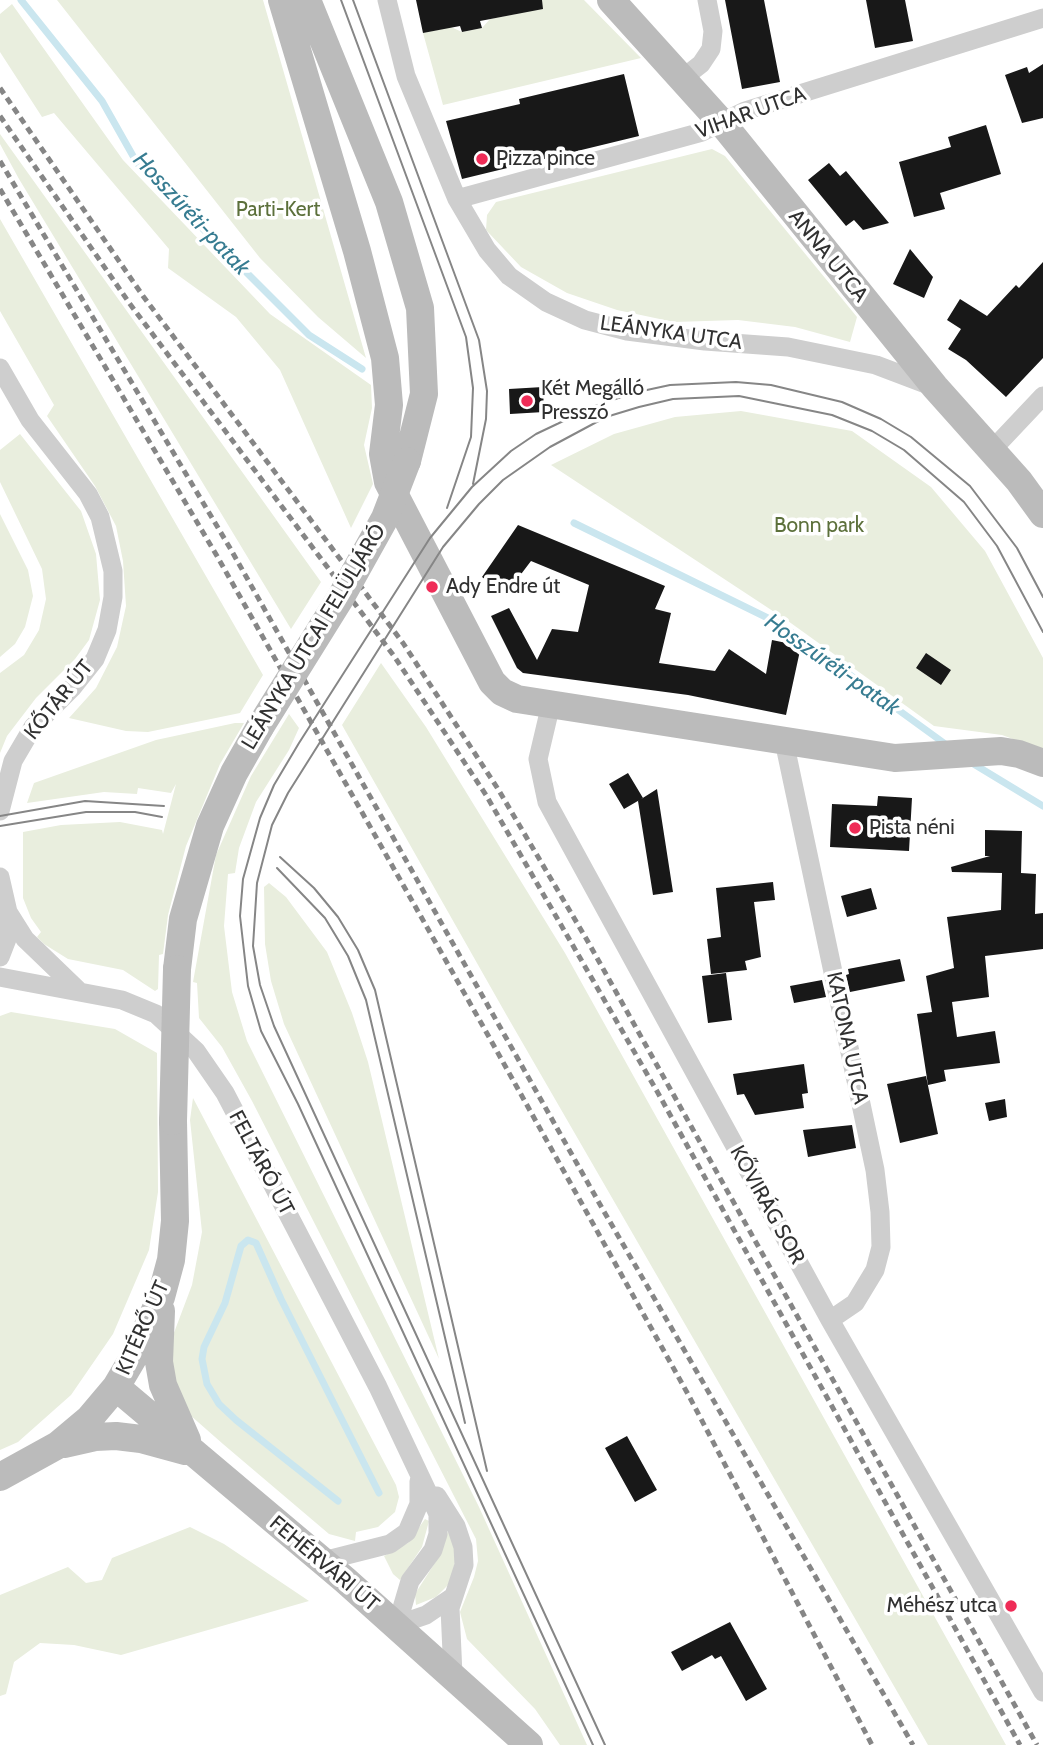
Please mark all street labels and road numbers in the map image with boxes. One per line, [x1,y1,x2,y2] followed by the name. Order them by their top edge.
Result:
[693,81,809,145] street label: VIHAR UTCA
[783,205,873,307] street label: ANNA UTCA
[598,311,744,355] street label: LEÁNYKA UTCA
[237,520,391,754] street label: LEÁNYKA UTCAI FELÜLJÁRÓ
[19,655,99,745] street label: KŐTÁR ÚT
[821,969,873,1107] street label: KATONA UTCA
[223,1106,299,1220] street label: FELTÁRÓ ÚT
[724,1141,810,1269] street label: KŐVIRÁG SOR
[111,1277,175,1379] street label: KITÉRŐ ÚT
[264,1511,384,1617] street label: FEHÉRVÁRI ÚT

